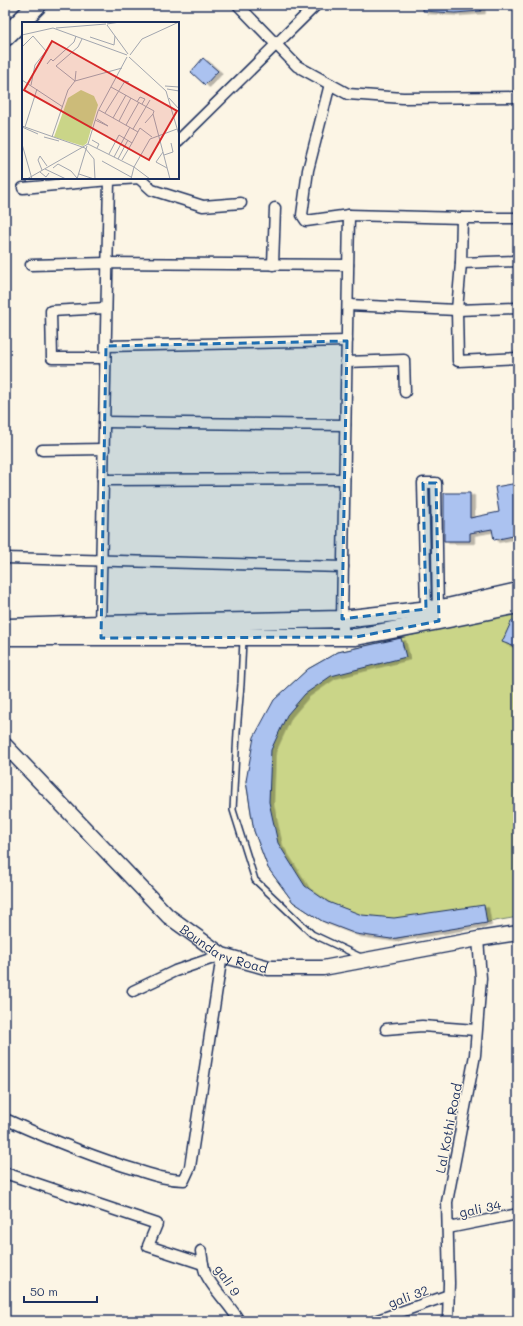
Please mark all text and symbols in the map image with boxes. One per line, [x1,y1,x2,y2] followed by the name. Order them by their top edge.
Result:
[22,22,179,179] inset map
[177,919,270,976] street label: Boundary Road
[431,1081,465,1175] street label: Lal Kothi Road
[458,1196,503,1220] street label: gali 34
[211,1261,245,1299] street label: gali 9
[24,1278,97,1304] scale bar
[385,1281,431,1311] street label: gali 32
[30,1283,58,1299] text: 50 m

